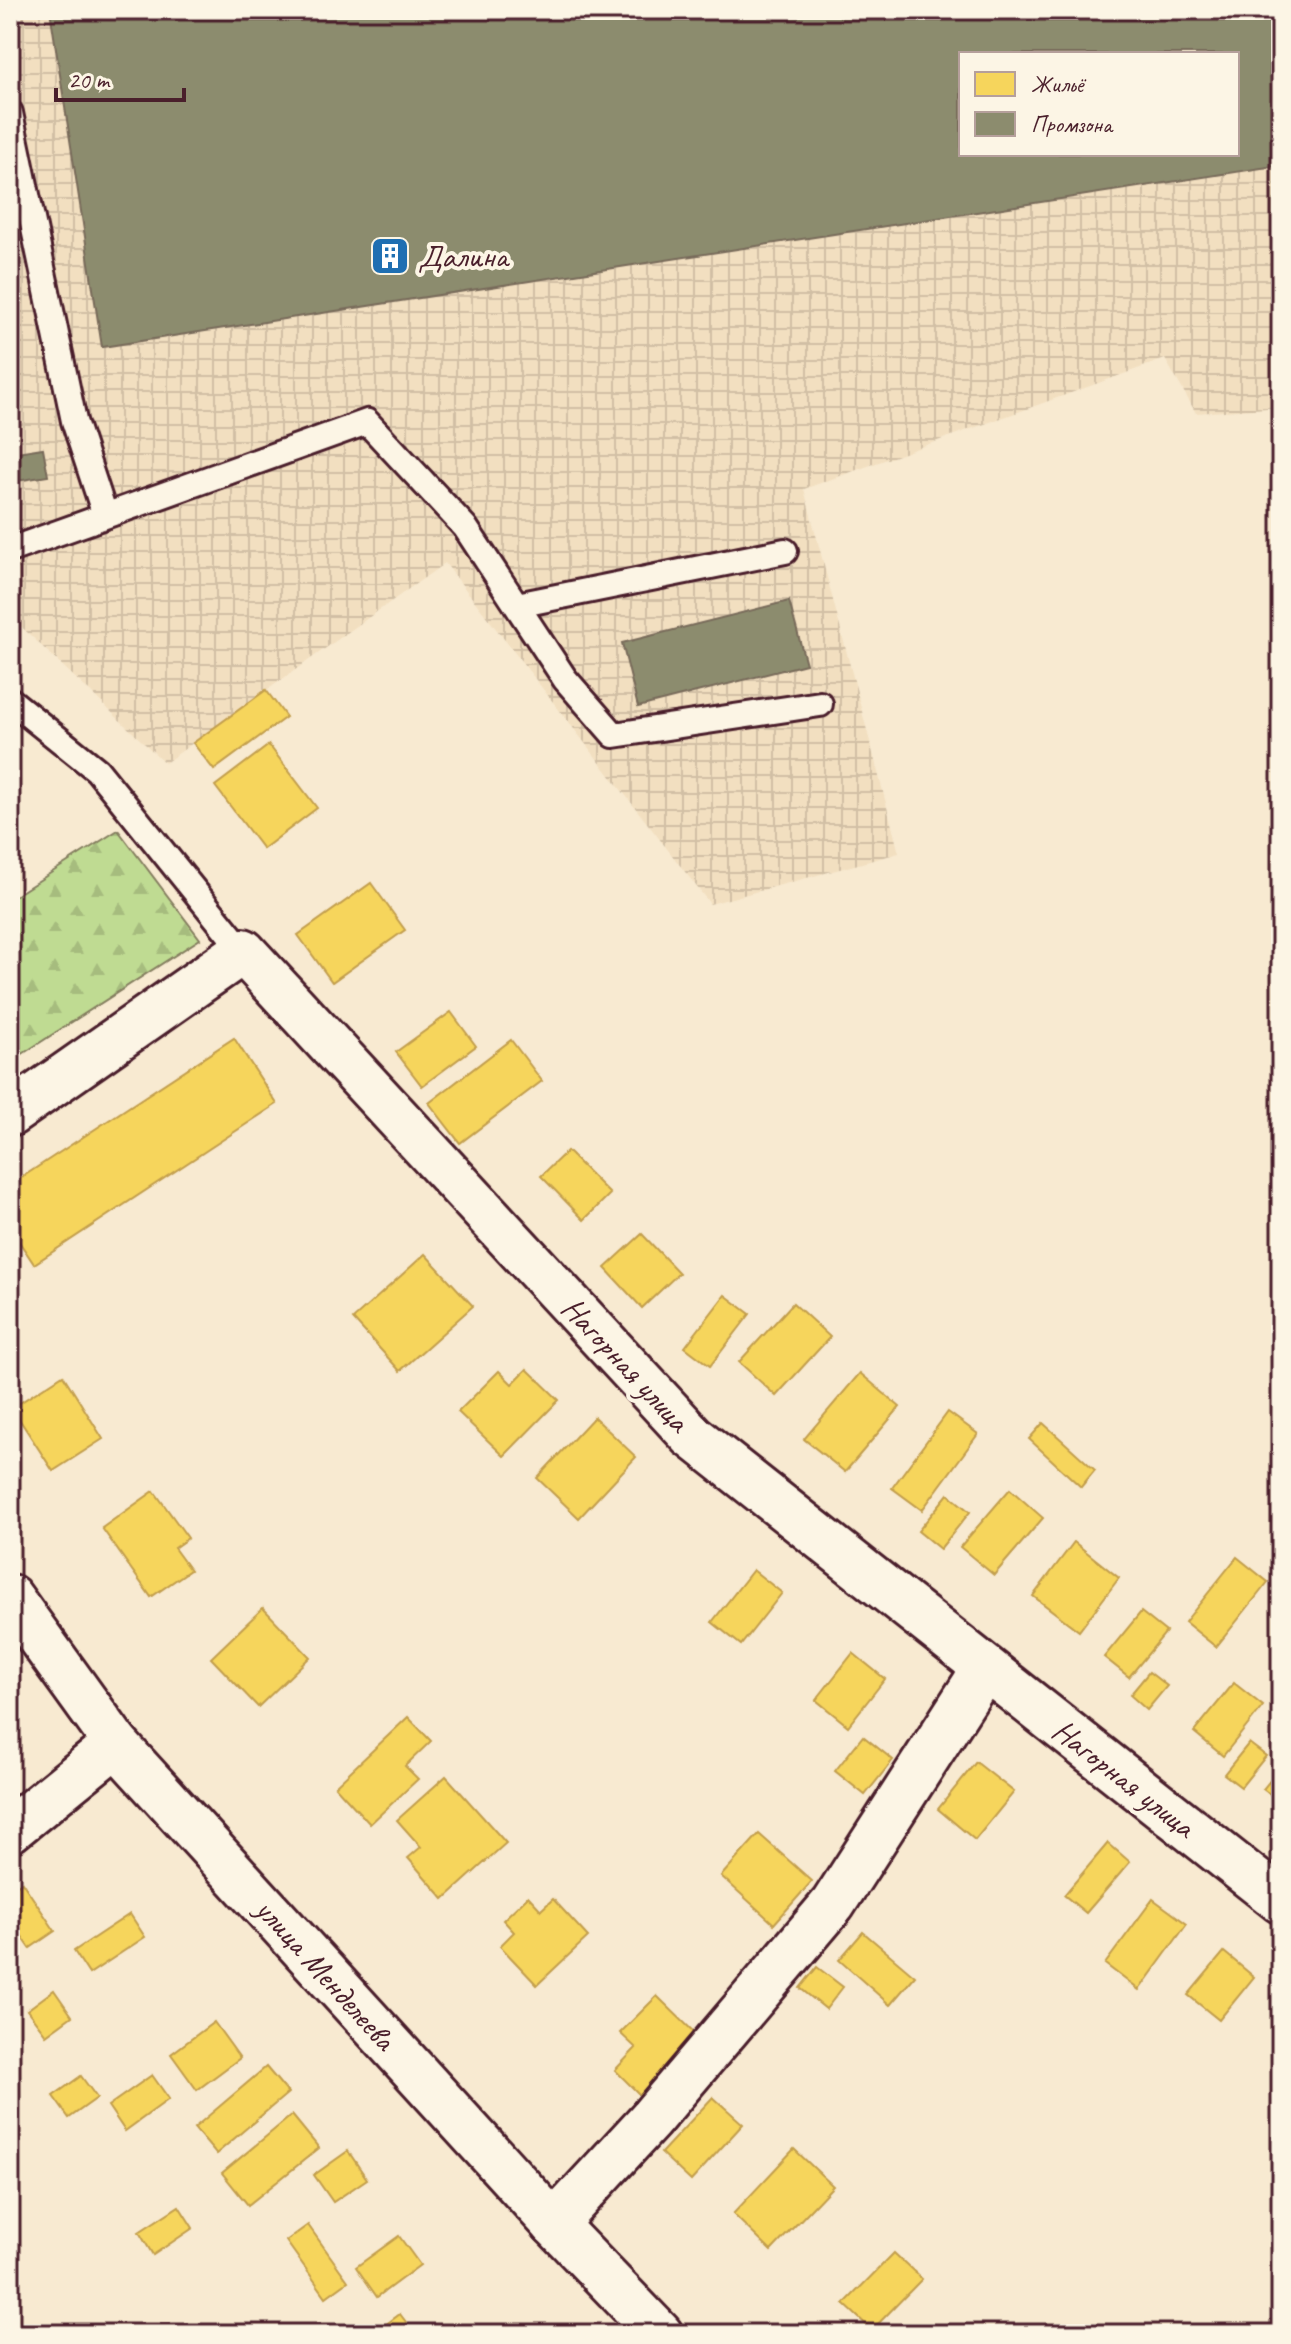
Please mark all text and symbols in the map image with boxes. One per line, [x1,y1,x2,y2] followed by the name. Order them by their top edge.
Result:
[56,52,184,102] scale bar
[959,52,1239,156] legend
[68,65,111,95] text: 20 m
[1031,69,1086,99] text: Жильё
[1031,109,1114,139] text: Промзона
[369,235,411,277] building icon: Далина
[418,236,510,277] place label: Далина
[553,1288,700,1442] street label: Нагорная улица
[1044,1710,1205,1848] street label: Нагорная улица
[245,1888,406,2060] street label: улица Менделеева

